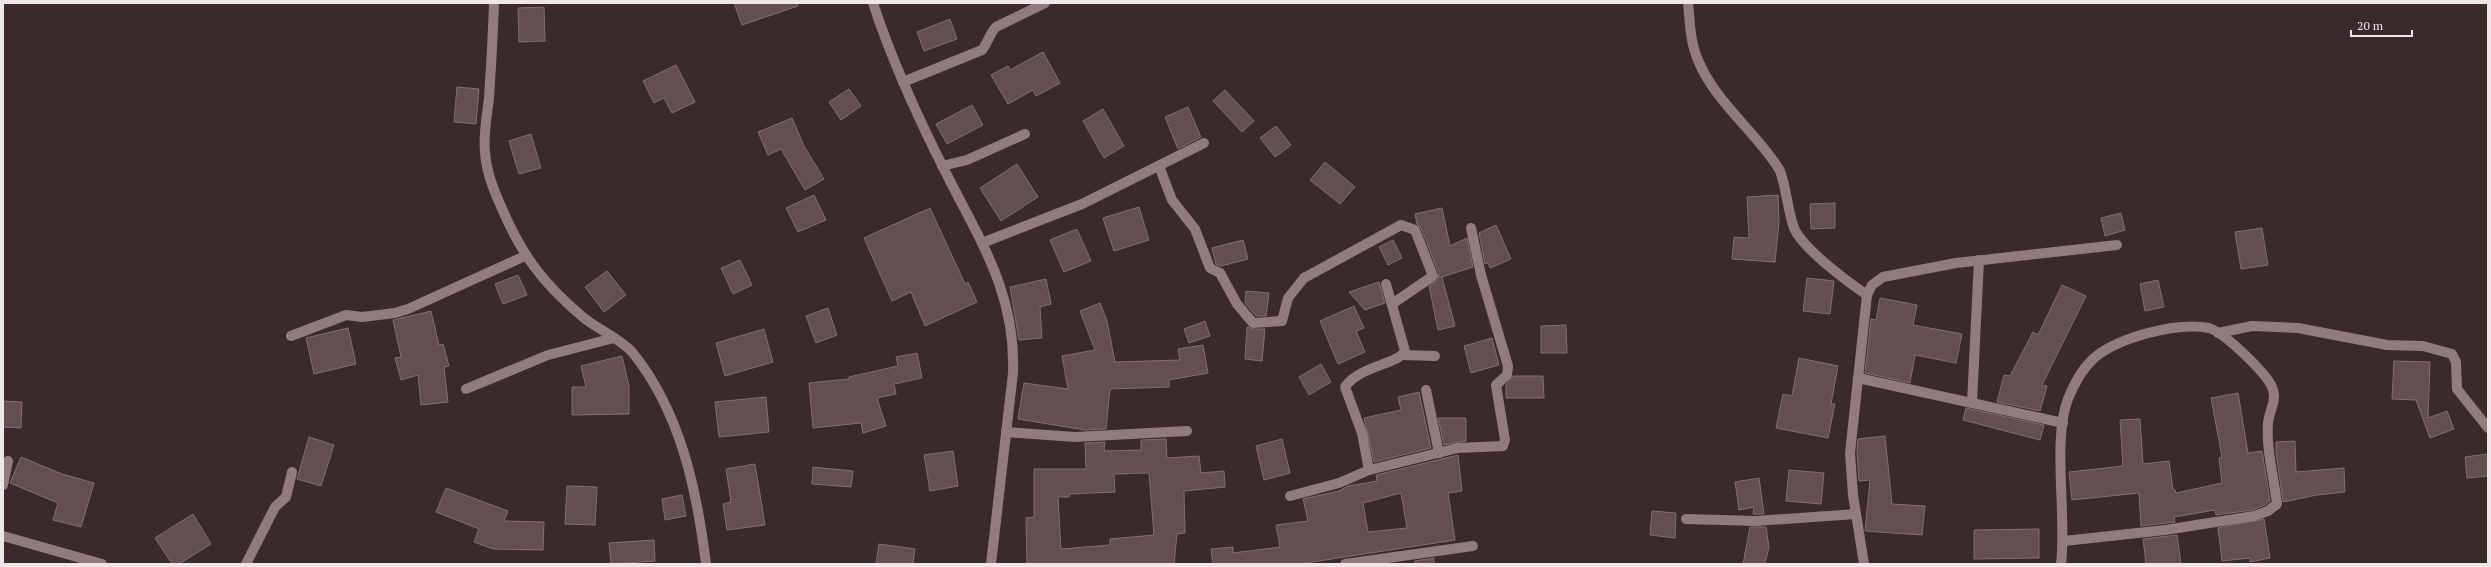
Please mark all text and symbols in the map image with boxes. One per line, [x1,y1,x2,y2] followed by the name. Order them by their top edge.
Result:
[2351,12,2412,38] scale bar
[2357,18,2384,33] text: 20 m

